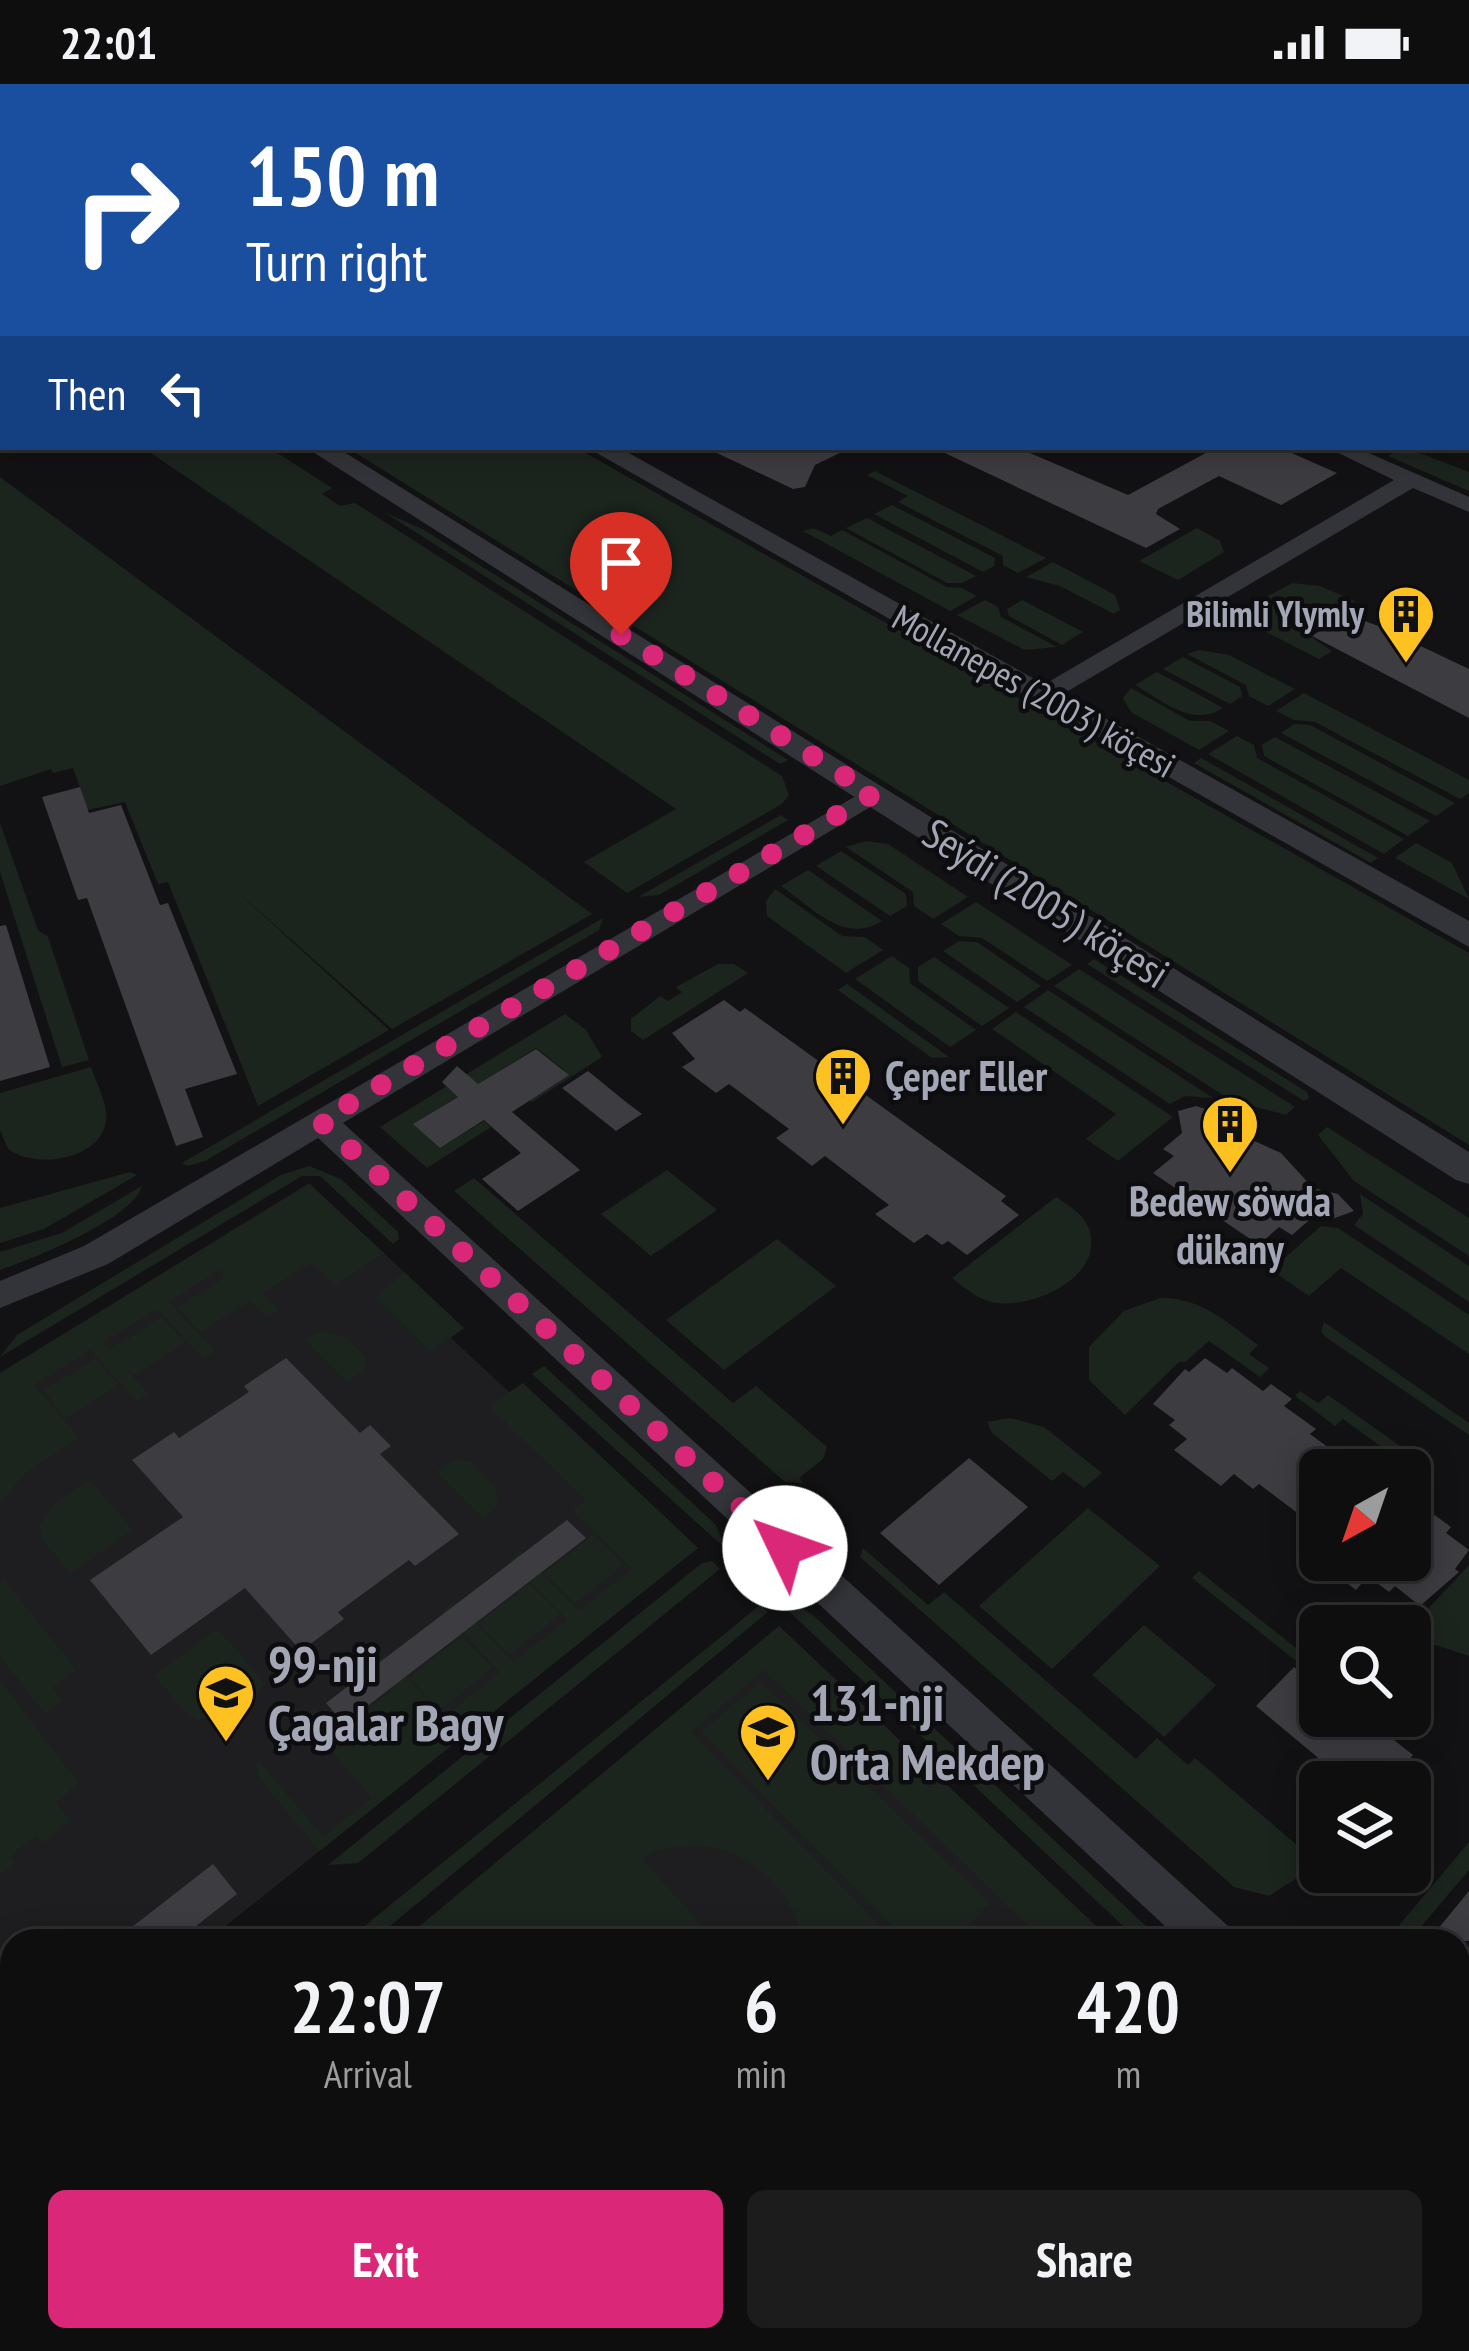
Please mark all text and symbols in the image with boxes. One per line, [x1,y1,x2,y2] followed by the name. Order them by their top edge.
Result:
[60,13,157,71] text: 22:01
[246,120,439,229] text: 150 m
[48,132,204,288] icon: right
[246,226,427,296] text: Turn right
[150,360,216,426] icon: left
[48,364,126,422] text: Then
[570,512,672,635] pin
[588,530,654,596] icon: arrive
[1375,583,1437,665] building icon: Bilimli Ylymly
[1186,590,1365,637] place label: Bilimli Ylymly
[885,593,1184,788] street label: Mollanepes (2003) köçesi
[913,805,1179,1000] street label: Seýdi (2005) köçesi
[812,1045,874,1127] building icon: Çeper Eller
[885,1048,1048,1103] place label: Çeper Eller
[1199,1093,1261,1175] building icon: Bedew söwda dükany
[1129,1173,1331,1276] place label: Bedew söwda dükany
[1299,1449,1431,1581] north arrow
[1299,1449,1431,1893] map controls
[722,1485,848,1611] position arrow
[1299,1605,1431,1737] button: search
[268,1630,504,1755] place label: 99-nji Çagalar Bagy
[195,1662,257,1744] school or university icon: 99-nji Çagalar Bagy
[810,1669,1045,1794] place label: 131-nji Orta Mekdep
[737,1701,799,1783] school or university icon: 131-nji Orta Mekdep
[1299,1761,1431,1893] button: layers
[290,1959,446,2052] text: 22:07
[744,1959,778,2052] text: 6
[1077,1959,1180,2052] text: 420
[324,2048,412,2099] text: Arrival
[736,2048,787,2099] text: min
[1116,2048,1141,2099] text: m
[48,2190,723,2328] button: Exit
[747,2190,1422,2328] button: Share

